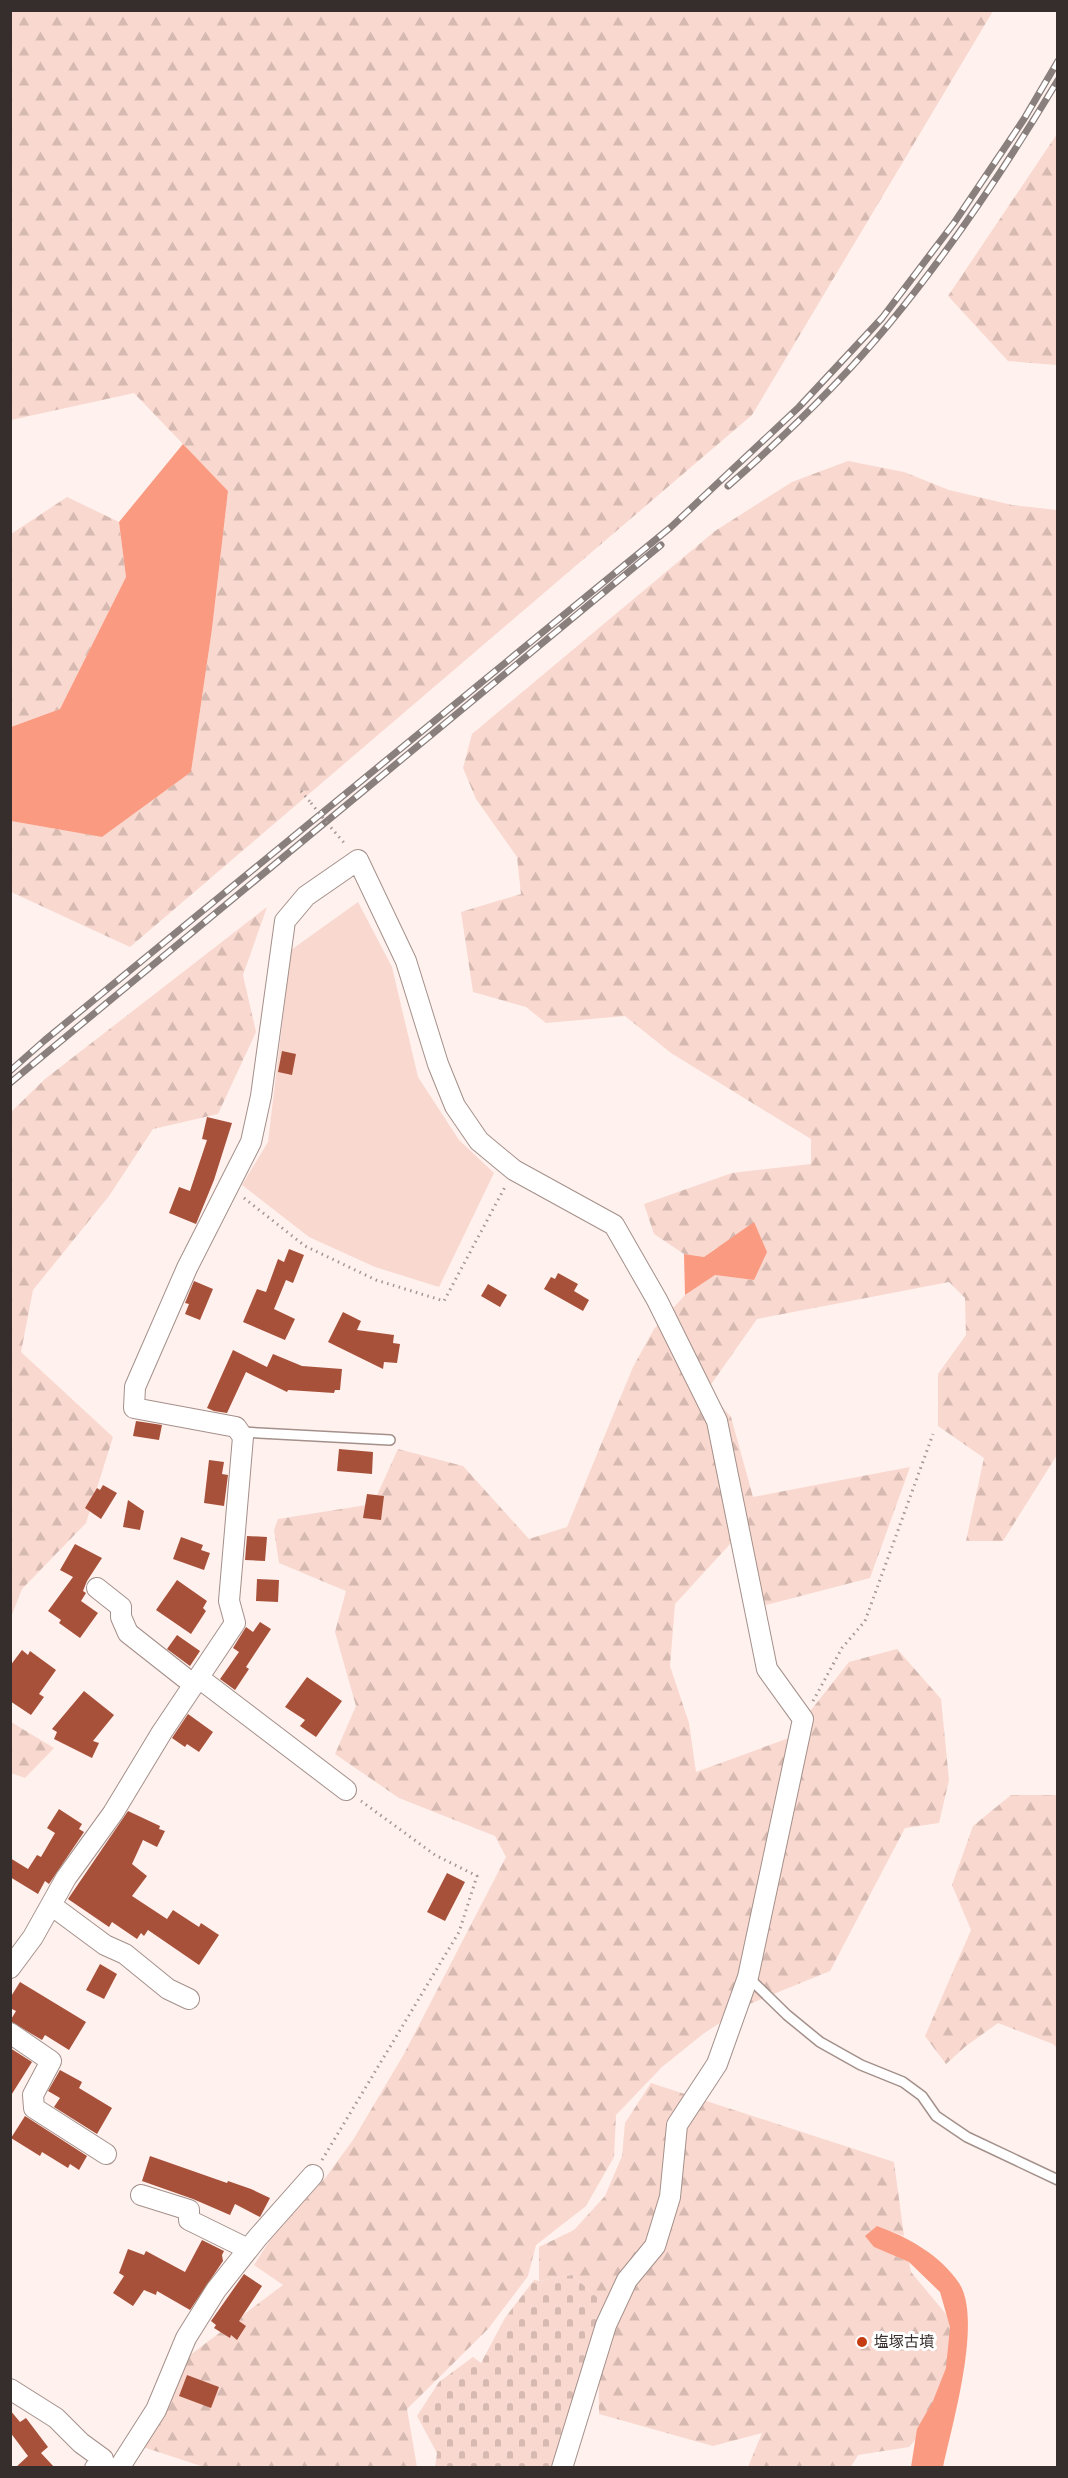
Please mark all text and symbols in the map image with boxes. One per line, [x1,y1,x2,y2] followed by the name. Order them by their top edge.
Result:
[874,2333,934,2351] place label: 塩塚古墳
[855,2335,869,2349] marker: 塩塚古墳

